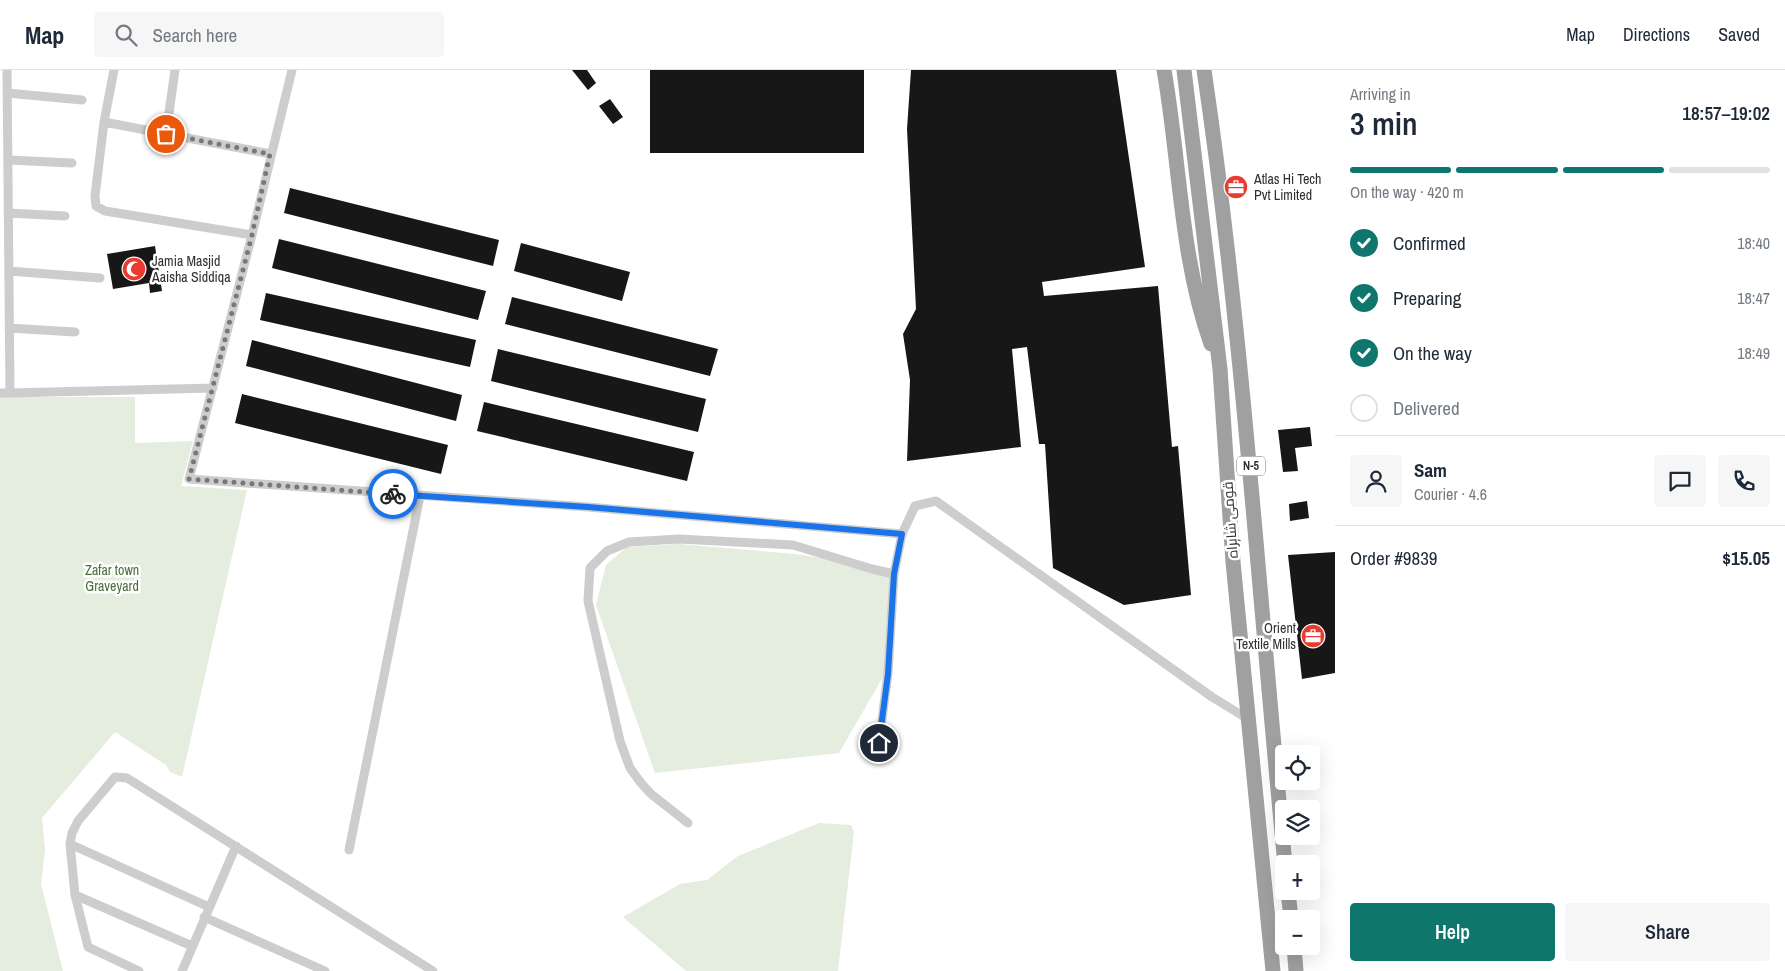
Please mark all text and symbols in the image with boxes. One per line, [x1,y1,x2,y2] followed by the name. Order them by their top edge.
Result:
[94,12,444,57] search box
[25,19,64,51] text: Map
[112,21,140,49] icon: search
[152,22,237,48] text: Search here
[1566,22,1595,47] text: Map
[1623,22,1690,47] text: Directions
[1718,22,1760,47] text: Saved
[1350,83,1411,105] text: Arriving in
[1682,100,1770,126] text: 18:57–19:02
[1350,102,1418,145] text: 3 min
[145,113,187,155] pin
[152,120,180,148] icon: bag
[1253,170,1321,204] place label: Atlas Hi Tech Pvt Limited
[1223,174,1249,200] office icon: Atlas Hi Tech Pvt Limited
[1350,181,1464,203] text: On the way · 420 m
[1350,229,1378,257] icon: check
[1393,230,1466,256] text: Confirmed
[1737,232,1770,254] text: 18:40
[151,252,231,286] place label: Jamia Masjid Aaisha Siddiqa
[121,256,147,282] mosque icon: Jamia Masjid Aaisha Siddiqa
[1350,284,1378,312] icon: check
[1393,285,1461,311] text: Preparing
[1737,287,1770,309] text: 18:47
[1350,339,1378,367] icon: check
[1393,340,1472,366] text: On the way
[1737,342,1770,364] text: 18:49
[1393,395,1460,421] text: Delivered
[1350,455,1402,507] button: person
[1654,455,1706,507] button: chat
[1718,455,1770,507] button: phone
[1237,456,1265,476] road number: N-5
[1414,457,1447,483] text: Sam
[368,469,418,519] courier
[379,480,407,508] icon: bike
[1218,481,1242,559] street label: قومی شاہراہ
[1414,483,1487,505] text: Courier · 4.6
[1350,545,1437,571] text: Order #9839
[1722,545,1770,571] text: $15.05
[85,561,139,595] park label: Zafar town Graveyard
[1236,619,1296,653] place label: Orient Textile Mills
[1300,623,1326,649] office icon: Orient Textile Mills
[858,722,900,764] pin
[865,729,893,757] icon: home
[1275,745,1320,955] map controls
[1275,745,1320,790] button: locate
[1275,800,1320,845] button: layers
[1275,855,1320,900] button: +
[1350,903,1555,961] button: Help
[1565,903,1770,961] button: Share
[1275,910,1320,955] button: −

